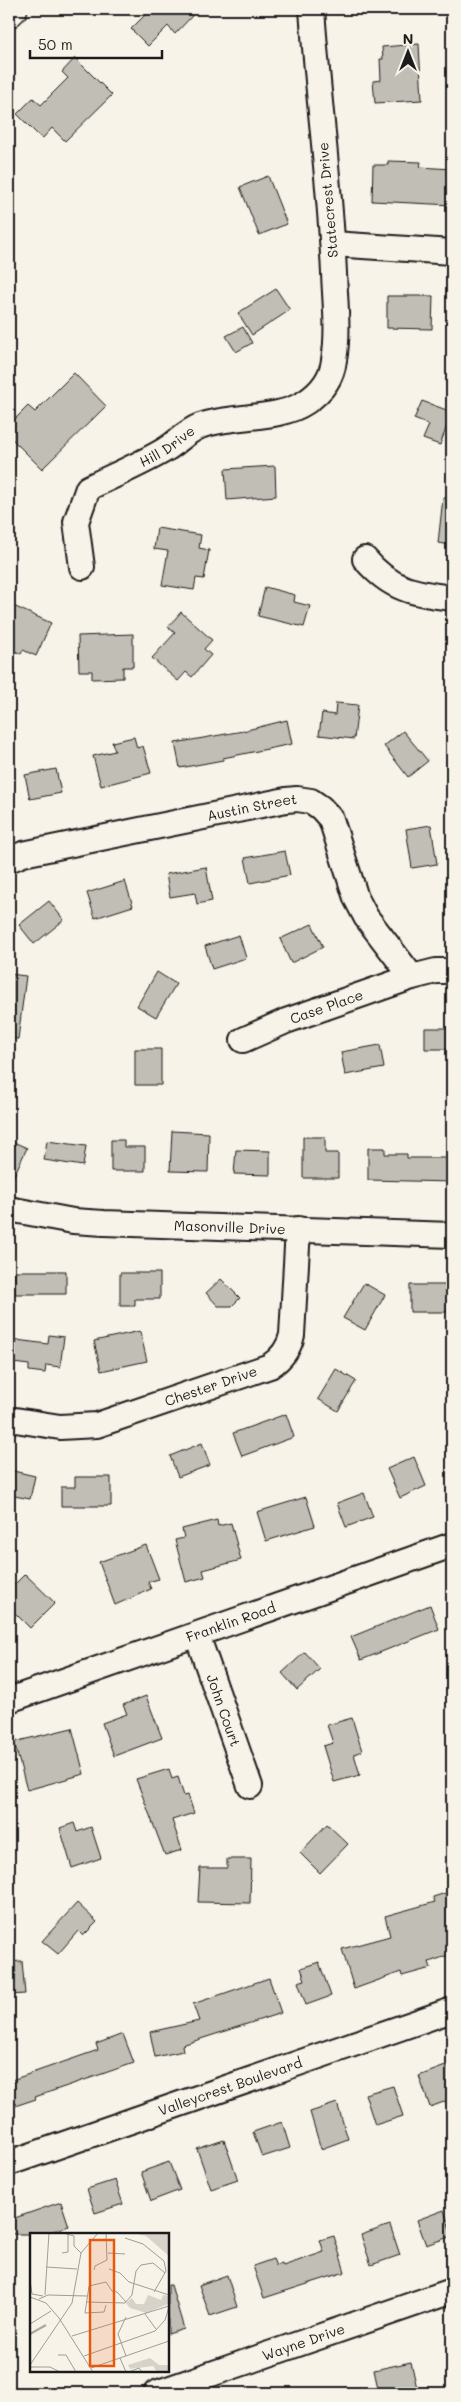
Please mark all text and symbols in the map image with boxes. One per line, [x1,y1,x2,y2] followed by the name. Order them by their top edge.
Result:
[30,28,162,60] scale bar
[384,28,434,78] north arrow
[403,29,413,48] text: N
[38,34,73,54] text: 50 m
[313,141,342,259] street label: Statecrest Drive
[136,421,198,471] street label: Hill Drive
[205,789,298,825] street label: Austin Street
[287,985,366,1028] street label: Case Place
[174,1215,286,1238] street label: Masonville Drive
[162,1361,260,1410] street label: Chester Drive
[183,1597,278,1646] street label: Franklin Road
[203,1672,245,1749] street label: John Court
[156,2052,305,2120] street label: Valleycrest Boulevard
[30,2233,169,2372] inset map
[259,2319,347,2365] street label: Wayne Drive

